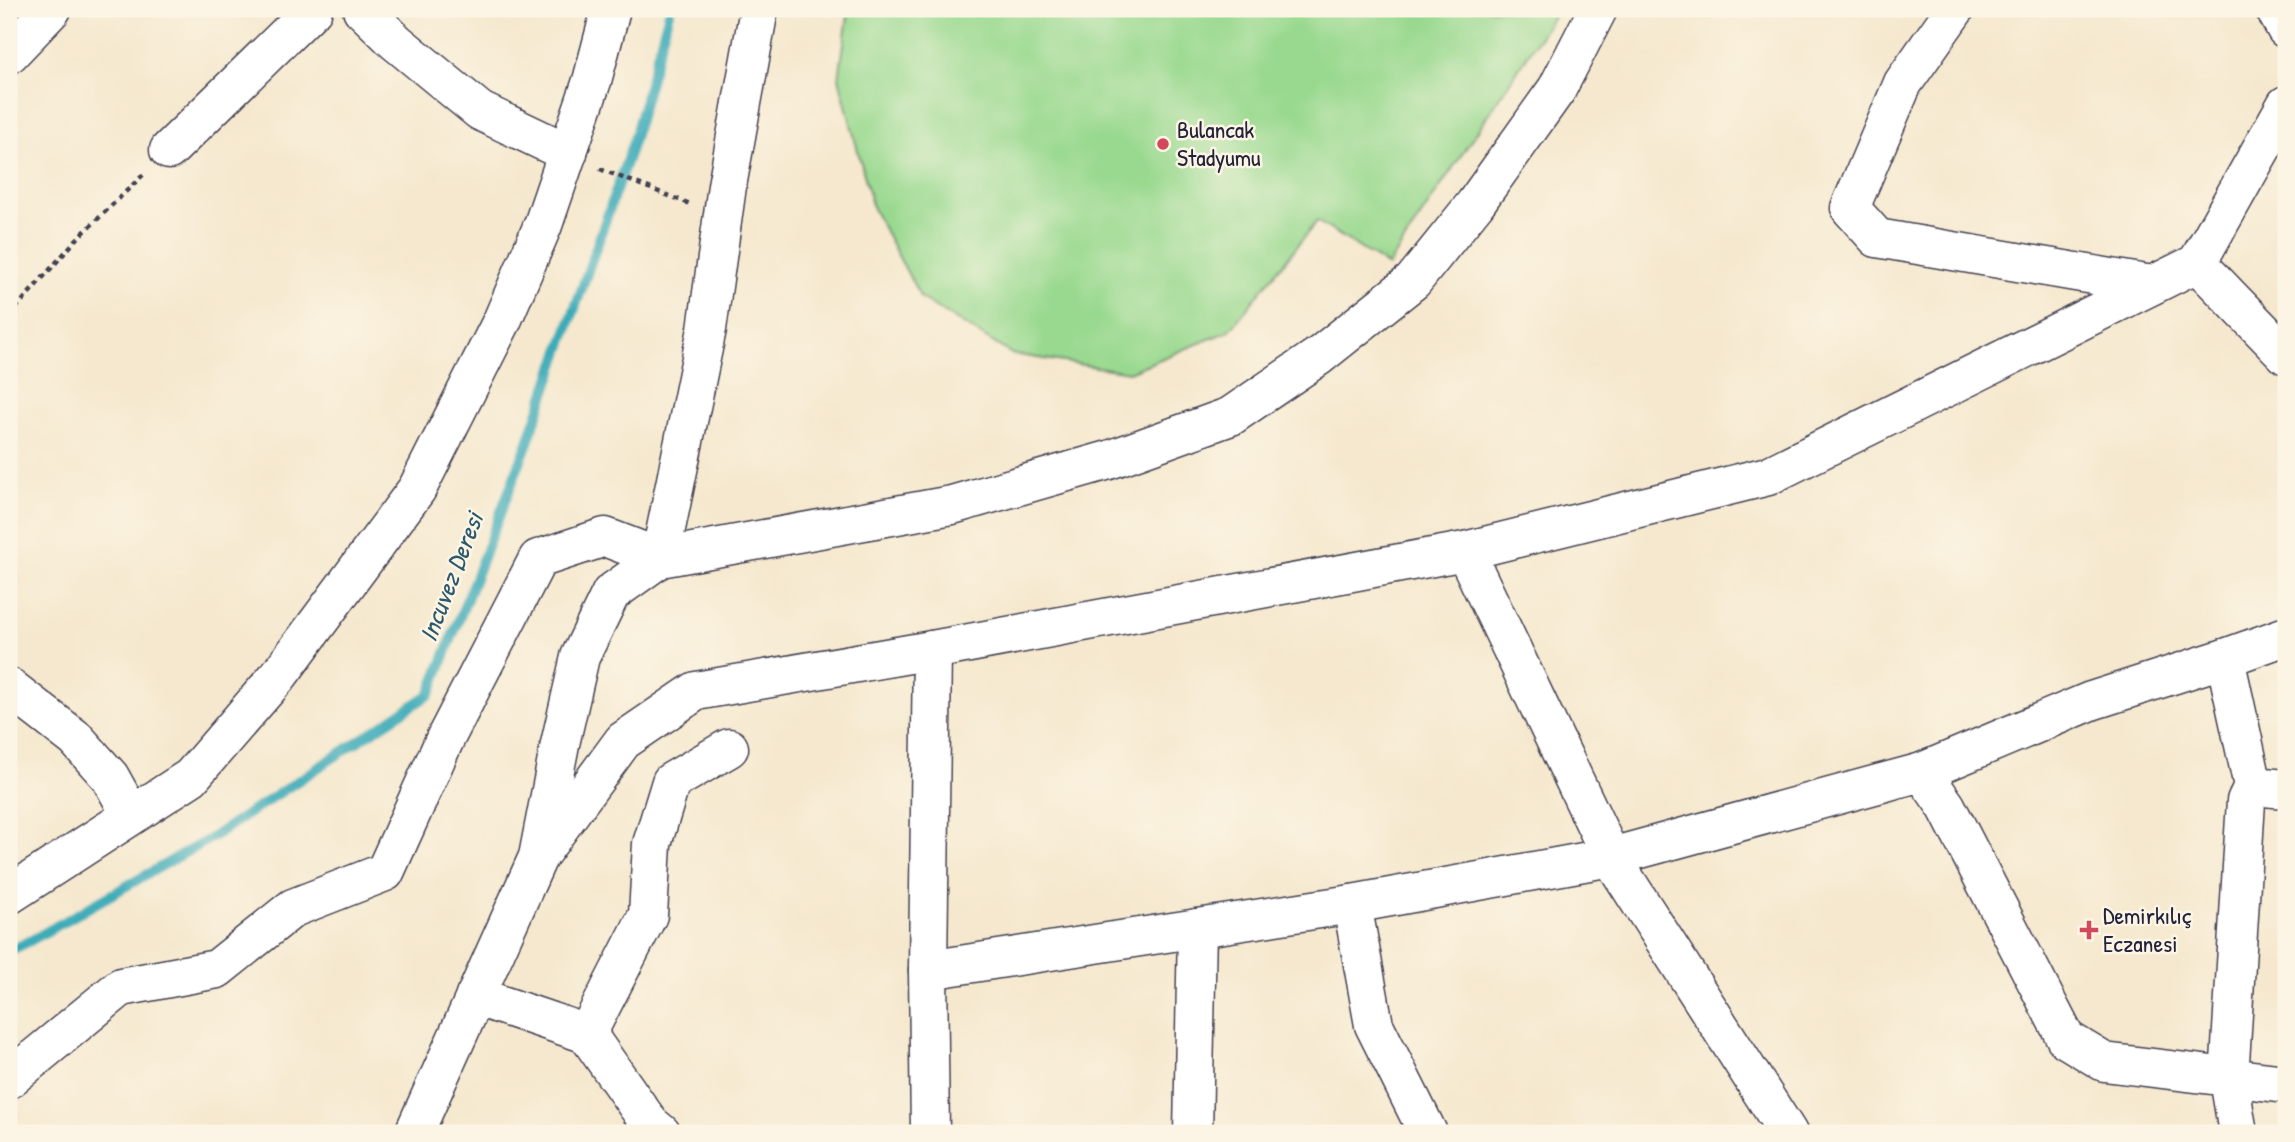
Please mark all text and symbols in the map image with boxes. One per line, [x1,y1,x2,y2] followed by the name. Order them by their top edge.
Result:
[1177,113,1261,173] place label: Bulancak Stadyumu
[1155,136,1171,152] marker: Bulancak Stadyumu
[410,505,492,646] water label: Incuvez Deresi
[2103,899,2192,959] place label: Demirkılıç Eczanesi
[2081,922,2097,938] marker: Demirkılıç Eczanesi

